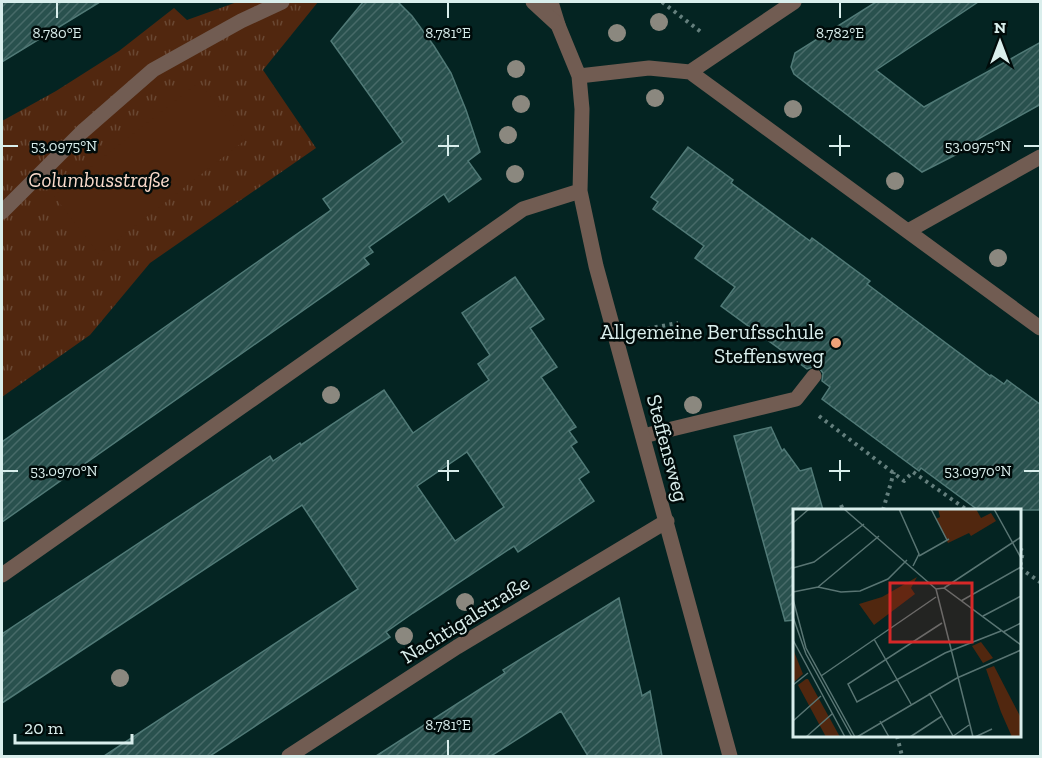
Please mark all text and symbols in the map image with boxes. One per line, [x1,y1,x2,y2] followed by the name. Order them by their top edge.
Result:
[970,12,1030,72] north arrow
[994,18,1006,37] text: N
[33,24,82,42] text: 8.780°E
[425,24,471,42] text: 8.781°E
[816,24,864,42] text: 8.782°E
[31,137,97,155] text: 53.0975°N
[945,137,1011,155] text: 53.0975°N
[28,167,170,192] park label: Columbusstraße
[600,319,824,368] place label: Allgemeine Berufsschule Steffensweg
[829,336,843,350] marker: Allgemeine Berufsschule Steffensweg
[642,392,694,505] street label: Steffensweg
[30,462,98,480] text: 53.0970°N
[944,462,1012,480] text: 53.0970°N
[793,509,1021,737] inset map
[396,569,534,669] street label: Nachtigalstraße
[15,707,132,745] scale bar
[425,716,471,734] text: 8.781°E
[24,717,64,739] text: 20 m

